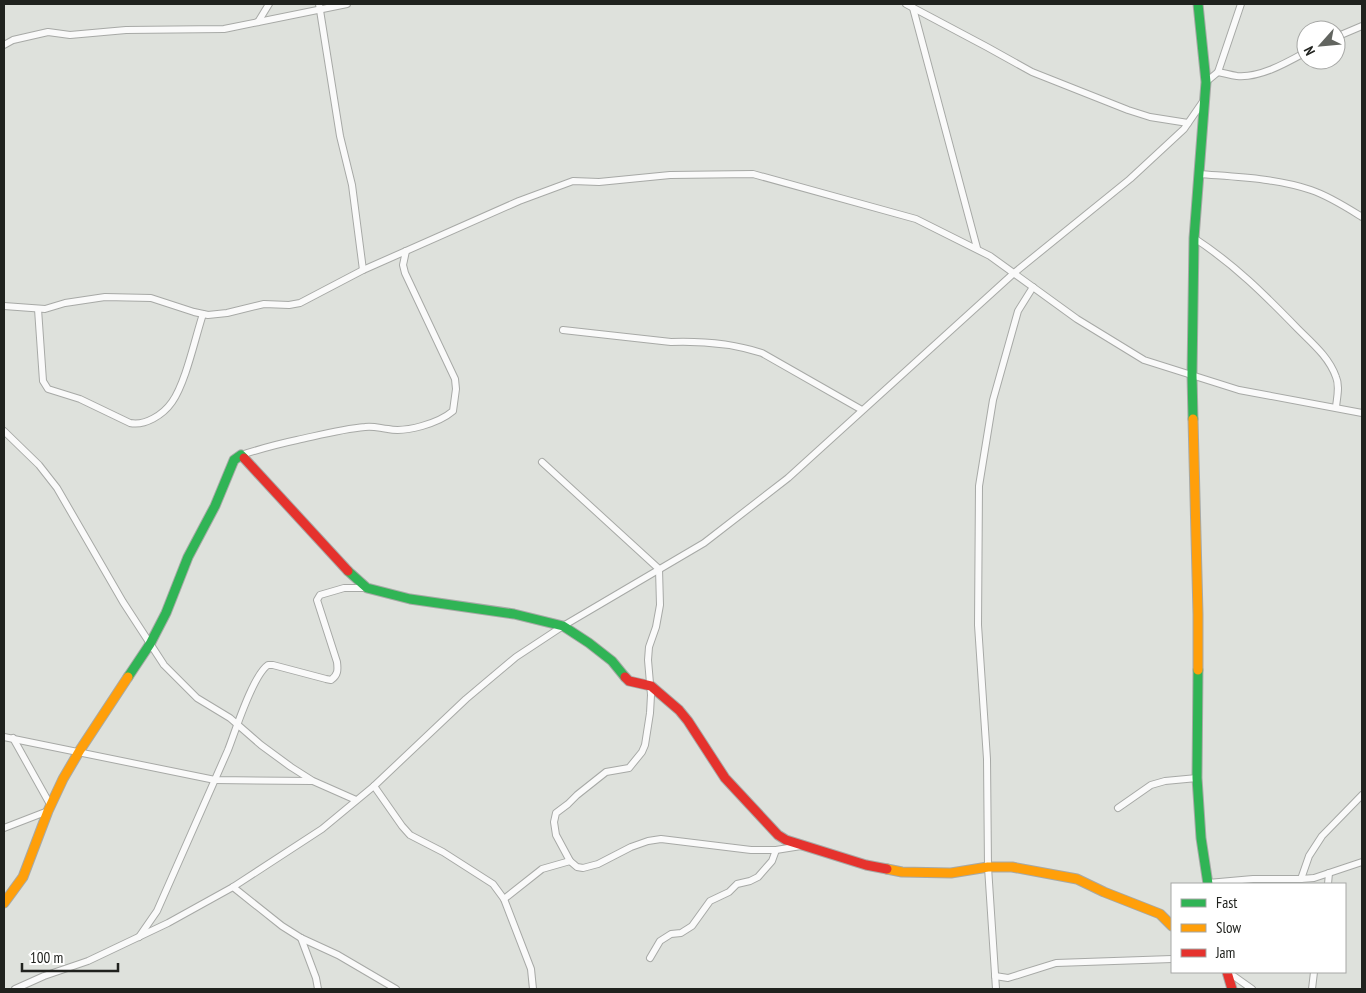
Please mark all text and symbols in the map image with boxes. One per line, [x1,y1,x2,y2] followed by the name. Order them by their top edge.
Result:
[1296,20,1346,70] north arrow
[1300,43,1319,58] text: N
[1171,883,1346,973] legend
[1216,893,1237,912] text: Fast
[1216,918,1241,937] text: Slow
[22,940,119,972] scale bar
[1215,943,1235,962] text: Jam
[30,948,63,967] text: 100 m

